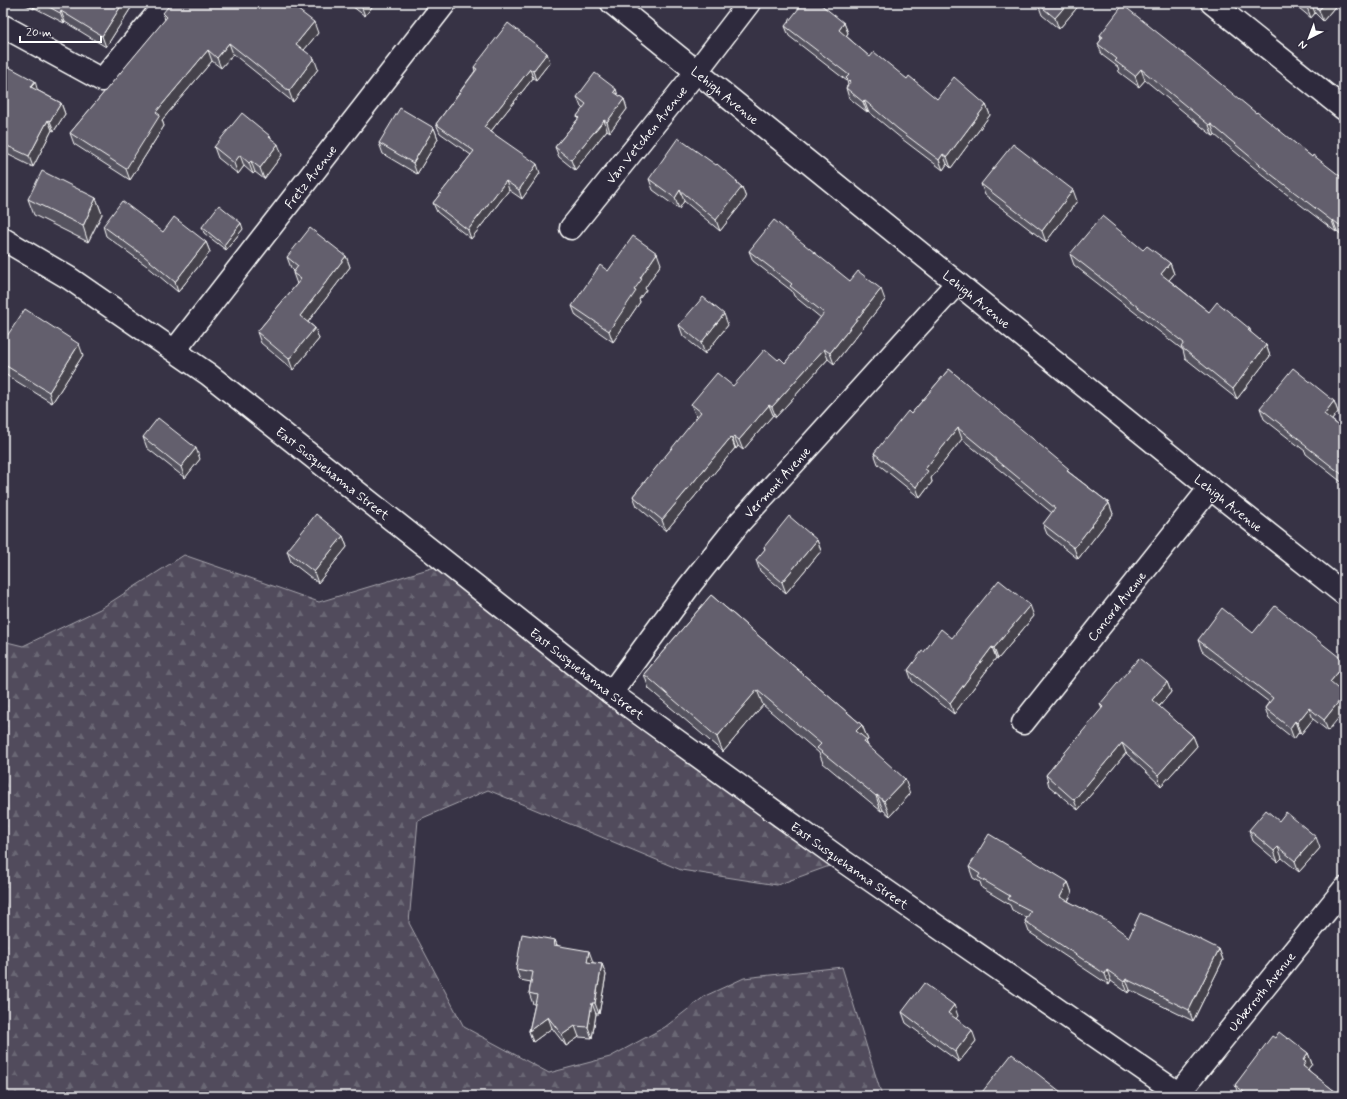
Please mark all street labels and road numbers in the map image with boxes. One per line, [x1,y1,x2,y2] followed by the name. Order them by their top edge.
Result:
[687,63,762,129] street label: Lehigh Avenue
[603,83,692,188] street label: Van Vetchen Avenue
[281,142,341,213] street label: Fretz Avenue
[938,267,1014,333] street label: Lehigh Avenue
[272,424,393,525] street label: East Susquehanna Street
[741,443,815,522] street label: Vermont Avenue
[1190,472,1266,537] street label: Lehigh Avenue
[1084,568,1151,645] street label: Concord Avenue
[526,625,648,725] street label: East Susquehanna Street
[787,819,912,914] street label: East Susquehanna Street
[1225,949,1300,1036] street label: Ueberroth Avenue

